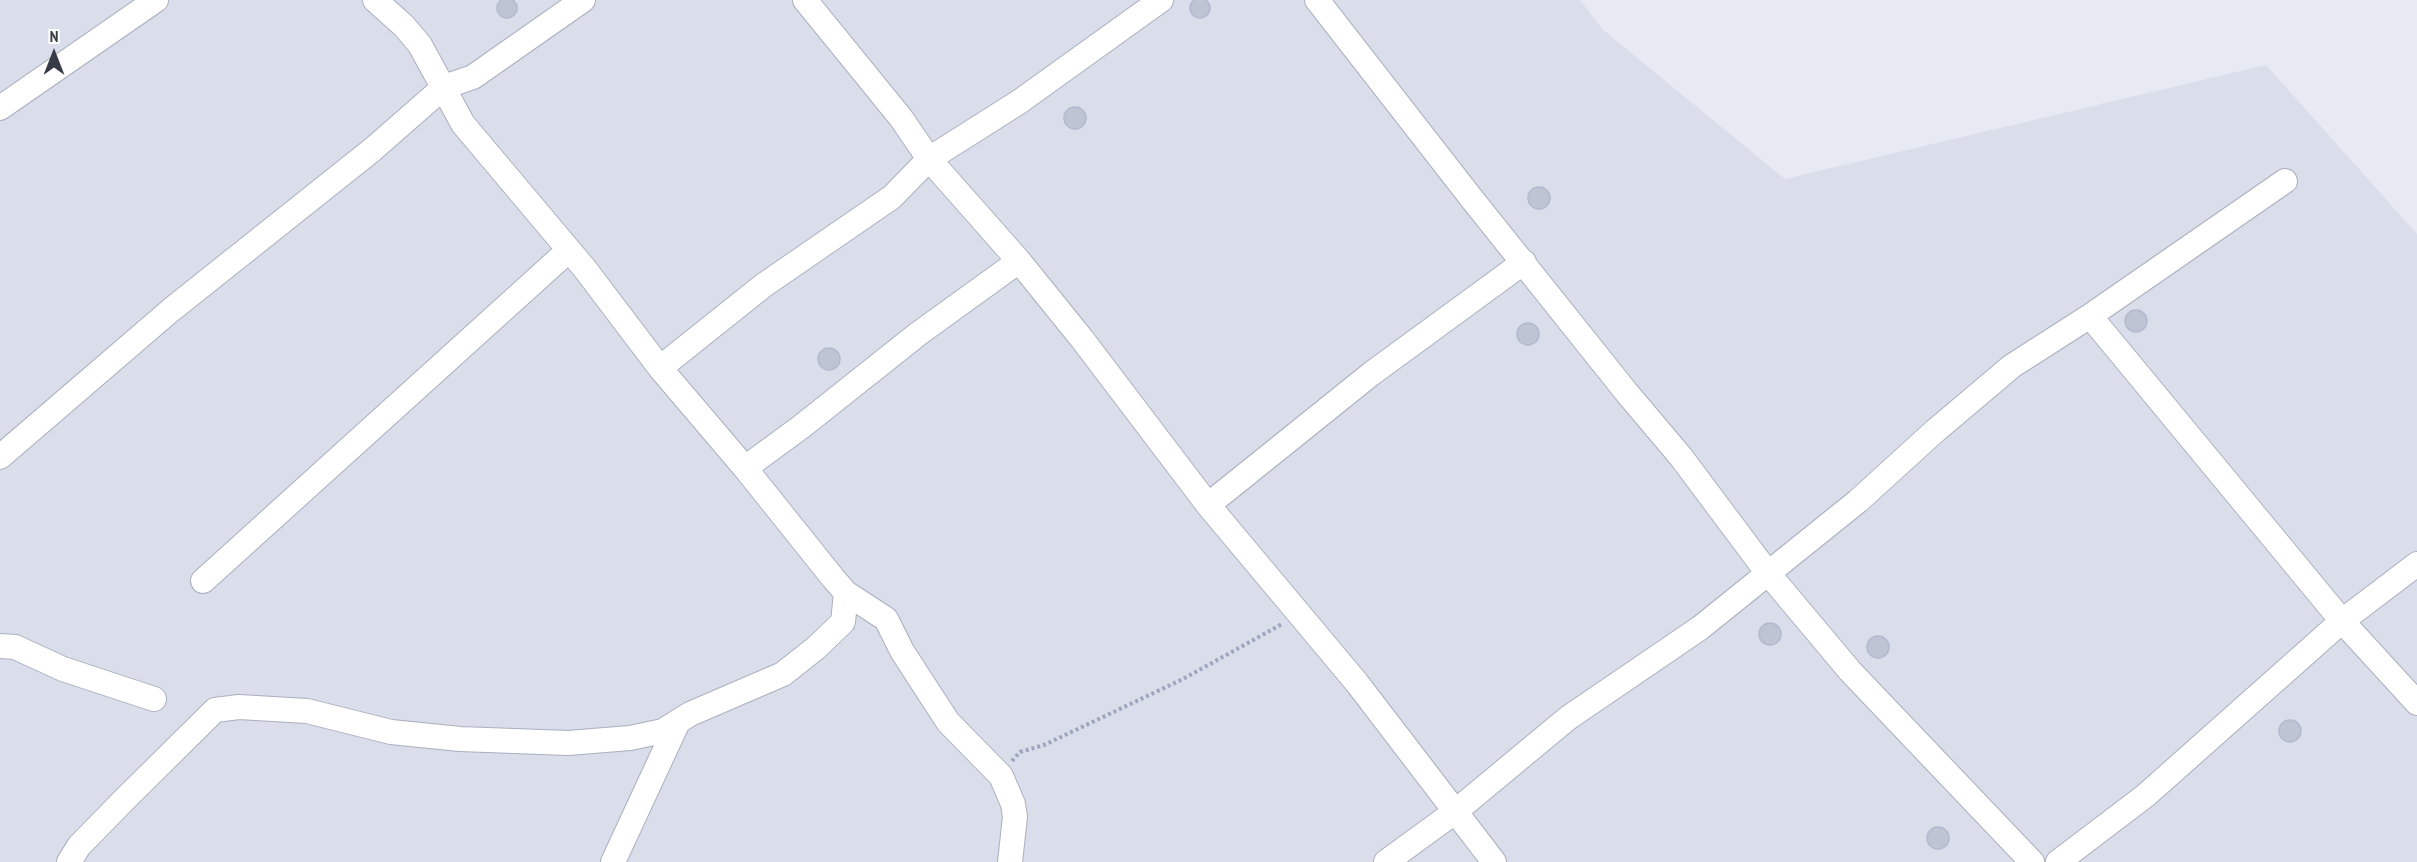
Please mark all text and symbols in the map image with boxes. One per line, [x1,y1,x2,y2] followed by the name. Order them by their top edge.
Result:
[24,24,84,84] north arrow
[50,26,58,46] text: N

